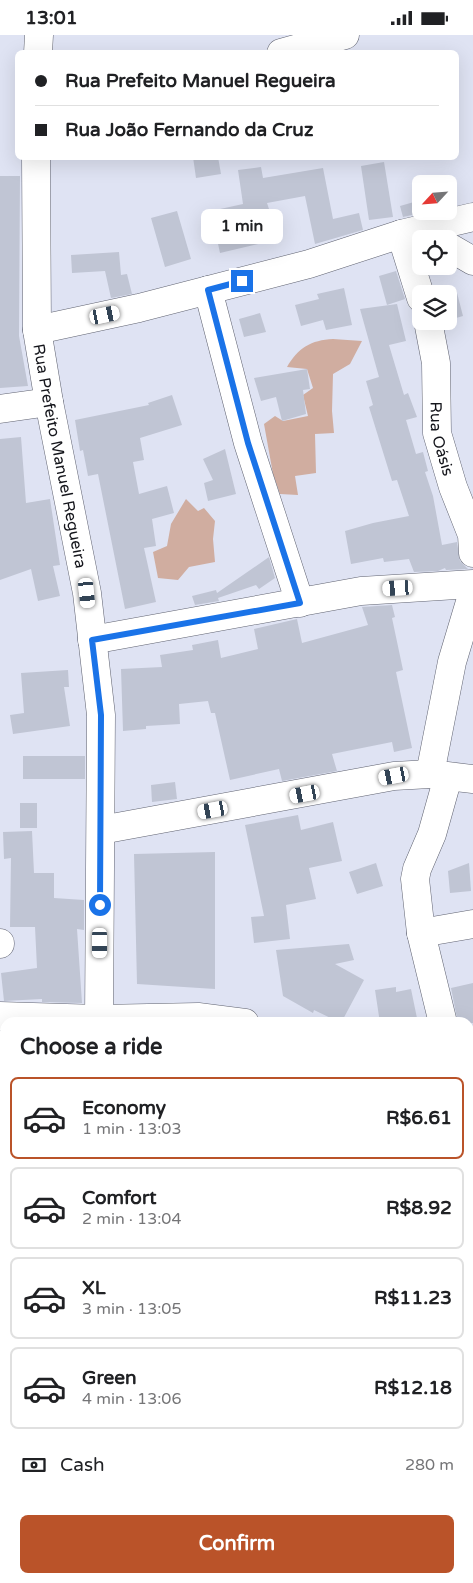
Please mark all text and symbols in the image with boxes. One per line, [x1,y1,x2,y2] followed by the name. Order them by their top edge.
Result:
[25,7,78,29] text: 13:01
[65,70,336,92] text: Rua Prefeito Manuel Regueira
[65,119,313,141] text: Rua João Fernando da Cruz
[412,175,458,220] north arrow
[412,175,457,330] map controls
[201,209,283,243] callout: 1 min
[221,216,263,236] text: 1 min
[412,230,457,275] button: locate
[231,270,253,292] route end
[412,285,457,330] button: layers
[88,305,121,325] car
[28,342,91,570] street label: Rua Prefeito Manuel Regueira
[426,401,458,478] street label: Rua Oásis
[77,577,96,609] car
[382,580,413,596] car
[377,766,410,786] car
[288,784,321,804] car
[196,800,229,820] car
[89,894,111,916] route start
[92,928,107,958] car
[20,1034,163,1060] text: Choose a ride
[22,1096,67,1141] icon: car
[82,1097,166,1119] text: Economy
[386,1107,452,1129] text: R$6.61
[82,1119,181,1139] text: 1 min · 13:03
[22,1186,67,1231] icon: car
[82,1187,156,1209] text: Comfort
[386,1197,452,1219] text: R$8.92
[82,1209,181,1229] text: 2 min · 13:04
[22,1276,67,1321] icon: car
[82,1277,106,1299] text: XL
[374,1287,452,1309] text: R$11.23
[82,1299,181,1319] text: 3 min · 13:05
[22,1366,67,1411] icon: car
[82,1367,136,1389] text: Green
[374,1377,452,1399] text: R$12.18
[82,1389,181,1409] text: 4 min · 13:06
[20,1451,48,1479] icon: cash
[60,1454,105,1476] text: Cash
[405,1455,454,1475] text: 280 m
[20,1515,454,1573] button: Confirm

